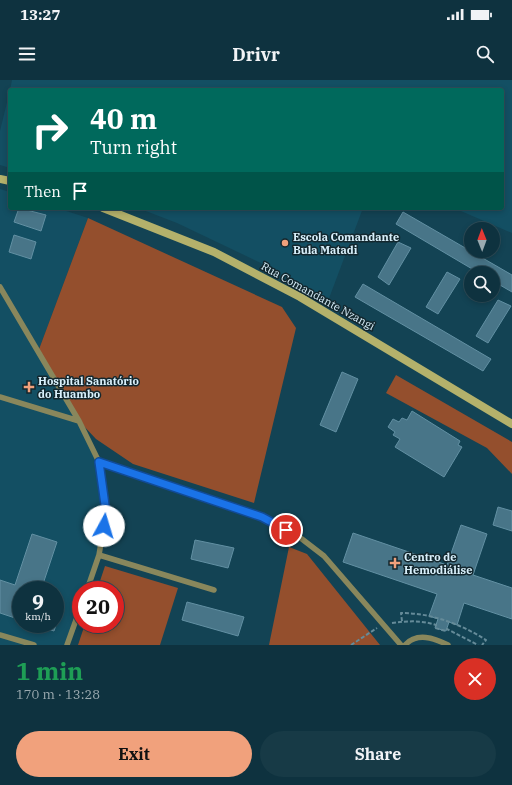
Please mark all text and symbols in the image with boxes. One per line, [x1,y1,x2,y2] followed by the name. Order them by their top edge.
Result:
[20,5,61,24] text: 13:27
[16,43,38,65] icon: menu
[232,43,280,66] text: Drivr
[474,43,496,65] icon: search
[90,100,157,137] text: 40 m
[24,104,76,156] icon: right
[90,136,177,159] text: Turn right
[69,180,91,202] icon: arrive
[24,182,61,201] text: Then
[464,222,500,258] north arrow
[464,222,500,302] map controls
[293,230,399,257] place label: Escola Comandante Bula Matadi
[280,238,290,248] marker: Escola Comandante Bula Matadi
[259,259,378,333] street label: Rua Comandante Nzangi
[464,266,500,302] button: search
[38,374,139,401] place label: Hospital Sanatório do Huambo
[23,381,35,393] marker: Hospital Sanatório do Huambo
[83,505,125,547] position arrow
[269,513,303,547] pin
[275,519,297,541] icon: arrive
[404,550,472,577] place label: Centro de Hemodiálise
[389,557,401,569] marker: Centro de Hemodiálise
[72,581,124,633] speed limit sign: 20
[32,588,44,615] text: 9
[25,610,51,623] text: km/h
[16,655,83,687] text: 1 min
[454,658,496,700] button: close
[16,686,100,703] text: 170 m · 13:28
[16,731,252,777] button: Exit
[260,731,496,777] button: Share

